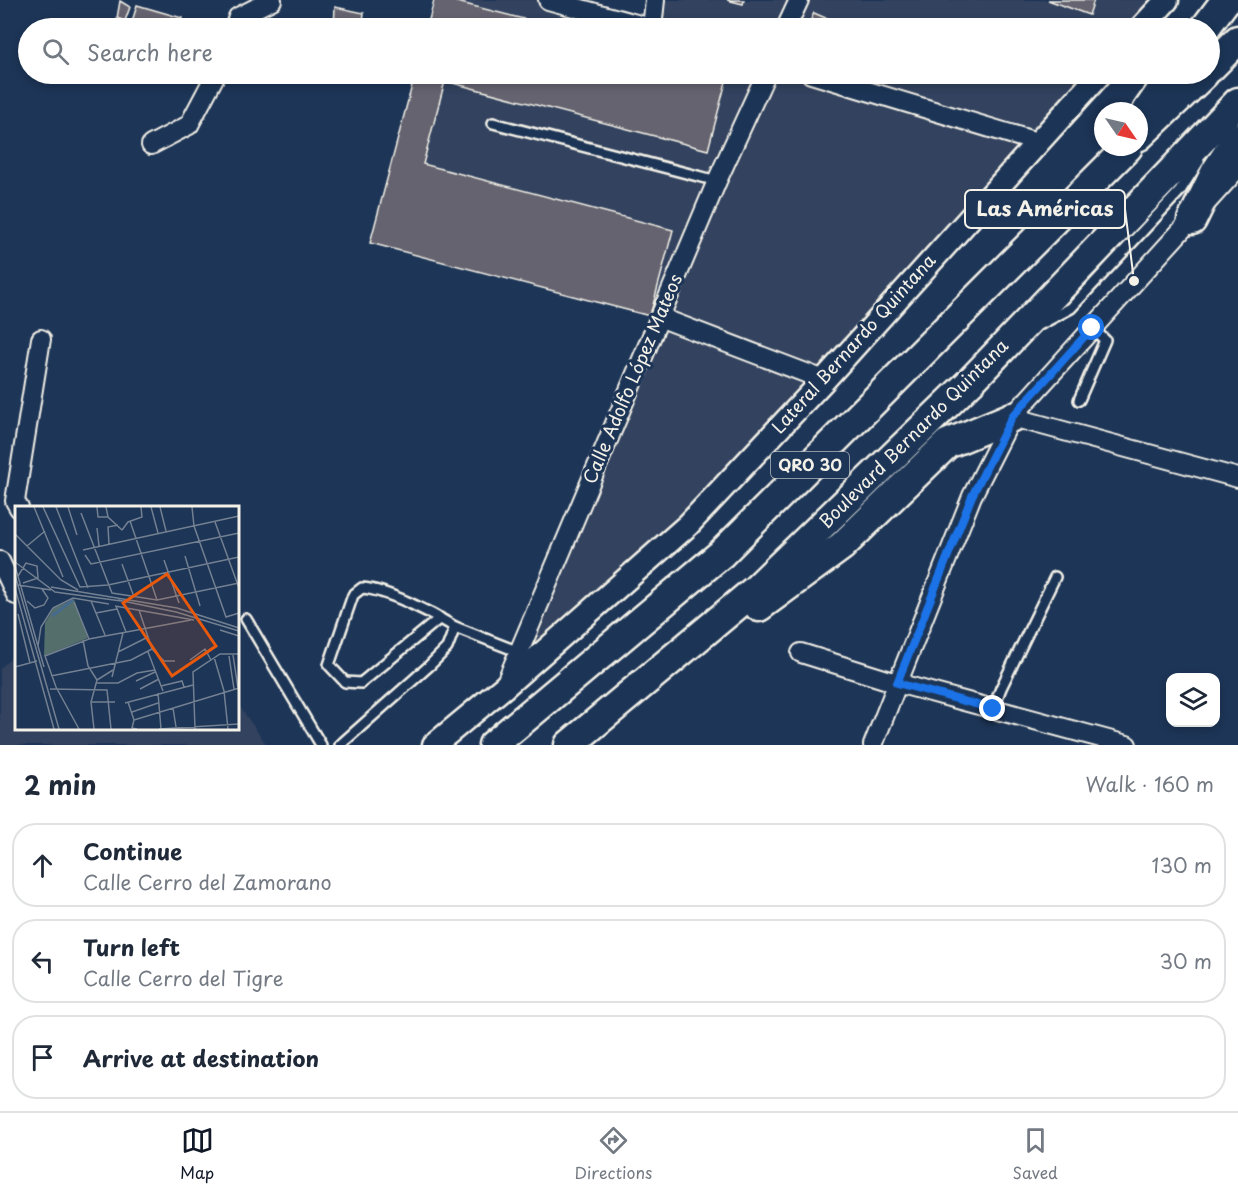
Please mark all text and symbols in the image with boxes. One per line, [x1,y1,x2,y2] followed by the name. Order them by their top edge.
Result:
[18,18,1220,84] search box
[39,35,72,68] icon: search
[87,35,213,68] text: Search here
[1094,102,1148,156] north arrow
[965,190,1125,228] callout: Las Américas
[976,193,1114,223] text: Las Américas
[765,246,942,439] street label: Lateral Bernardo Quintana
[575,269,688,488] street label: Calle Adolfo López Mateos
[1078,314,1104,340] route start
[812,332,1014,534] street label: Boulevard Bernardo Quintana
[771,452,849,478] road number: QRO 30
[15,506,238,730] inset map
[1166,673,1220,727] map controls
[1166,673,1220,727] button: layers
[979,695,1005,721] route end
[24,765,97,804] text: 2 min
[1086,769,1214,799] text: Walk · 160 m
[83,834,182,867] text: Continue
[26,849,59,882] icon: ahead
[1152,850,1212,880] text: 130 m
[83,867,332,897] text: Calle Cerro del Zamorano
[83,930,180,963] text: Turn left
[26,945,59,978] icon: left
[1159,946,1212,976] text: 30 m
[83,963,284,993] text: Calle Cerro del Tigre
[26,1041,59,1074] icon: arrive
[83,1041,319,1074] text: Arrive at destination
[180,1124,214,1184] tab: Map
[574,1124,652,1184] tab: Directions
[1012,1124,1058,1184] tab: Saved

